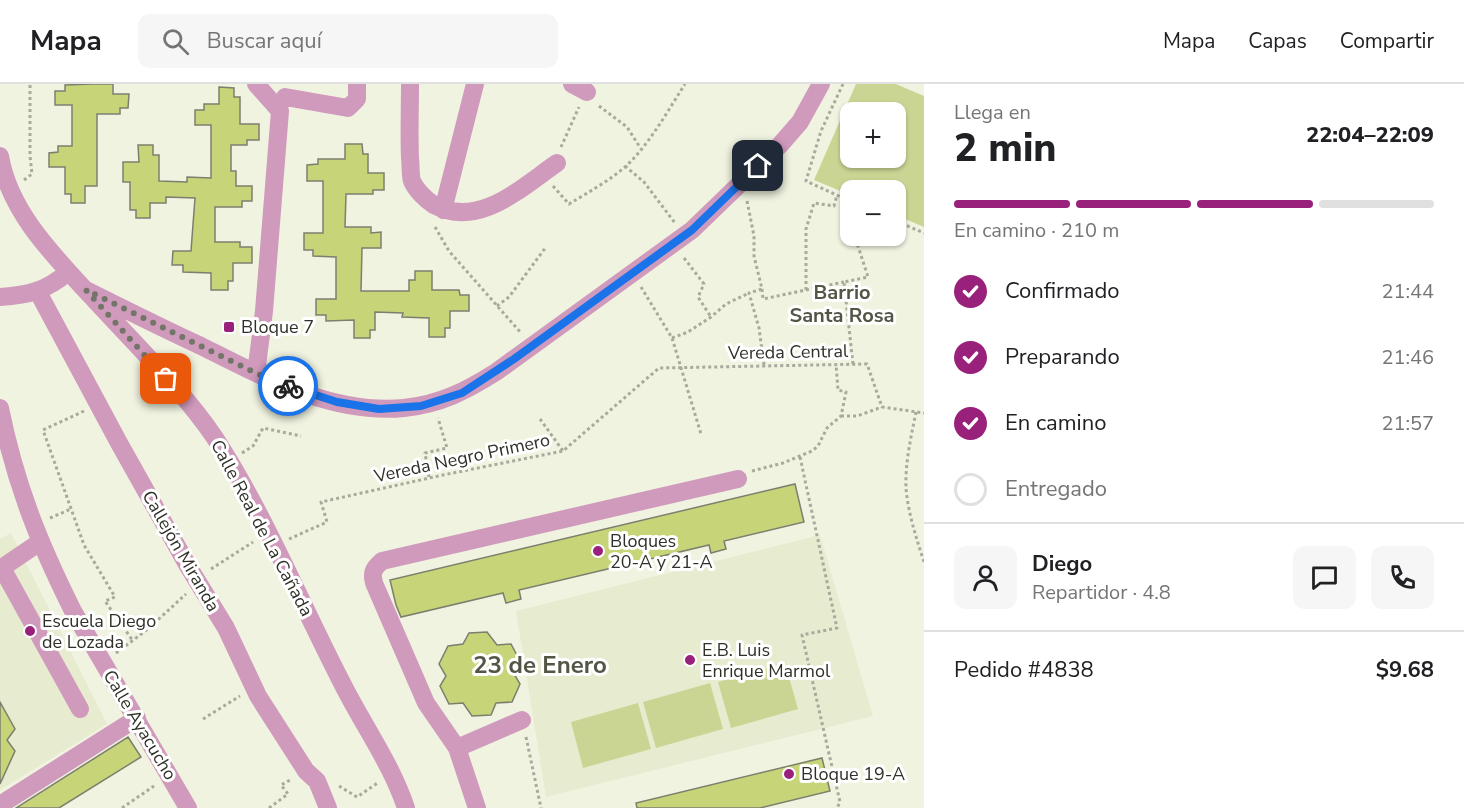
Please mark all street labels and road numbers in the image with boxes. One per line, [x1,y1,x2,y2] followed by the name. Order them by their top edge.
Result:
[727,339,849,365] street label: Vereda Central
[371,428,552,489] street label: Vereda Negro Primero
[205,435,319,621] street label: Calle Real de La Cañada
[137,486,225,616] street label: Callejón Miranda
[98,666,182,784] street label: Calle Ayacucho

